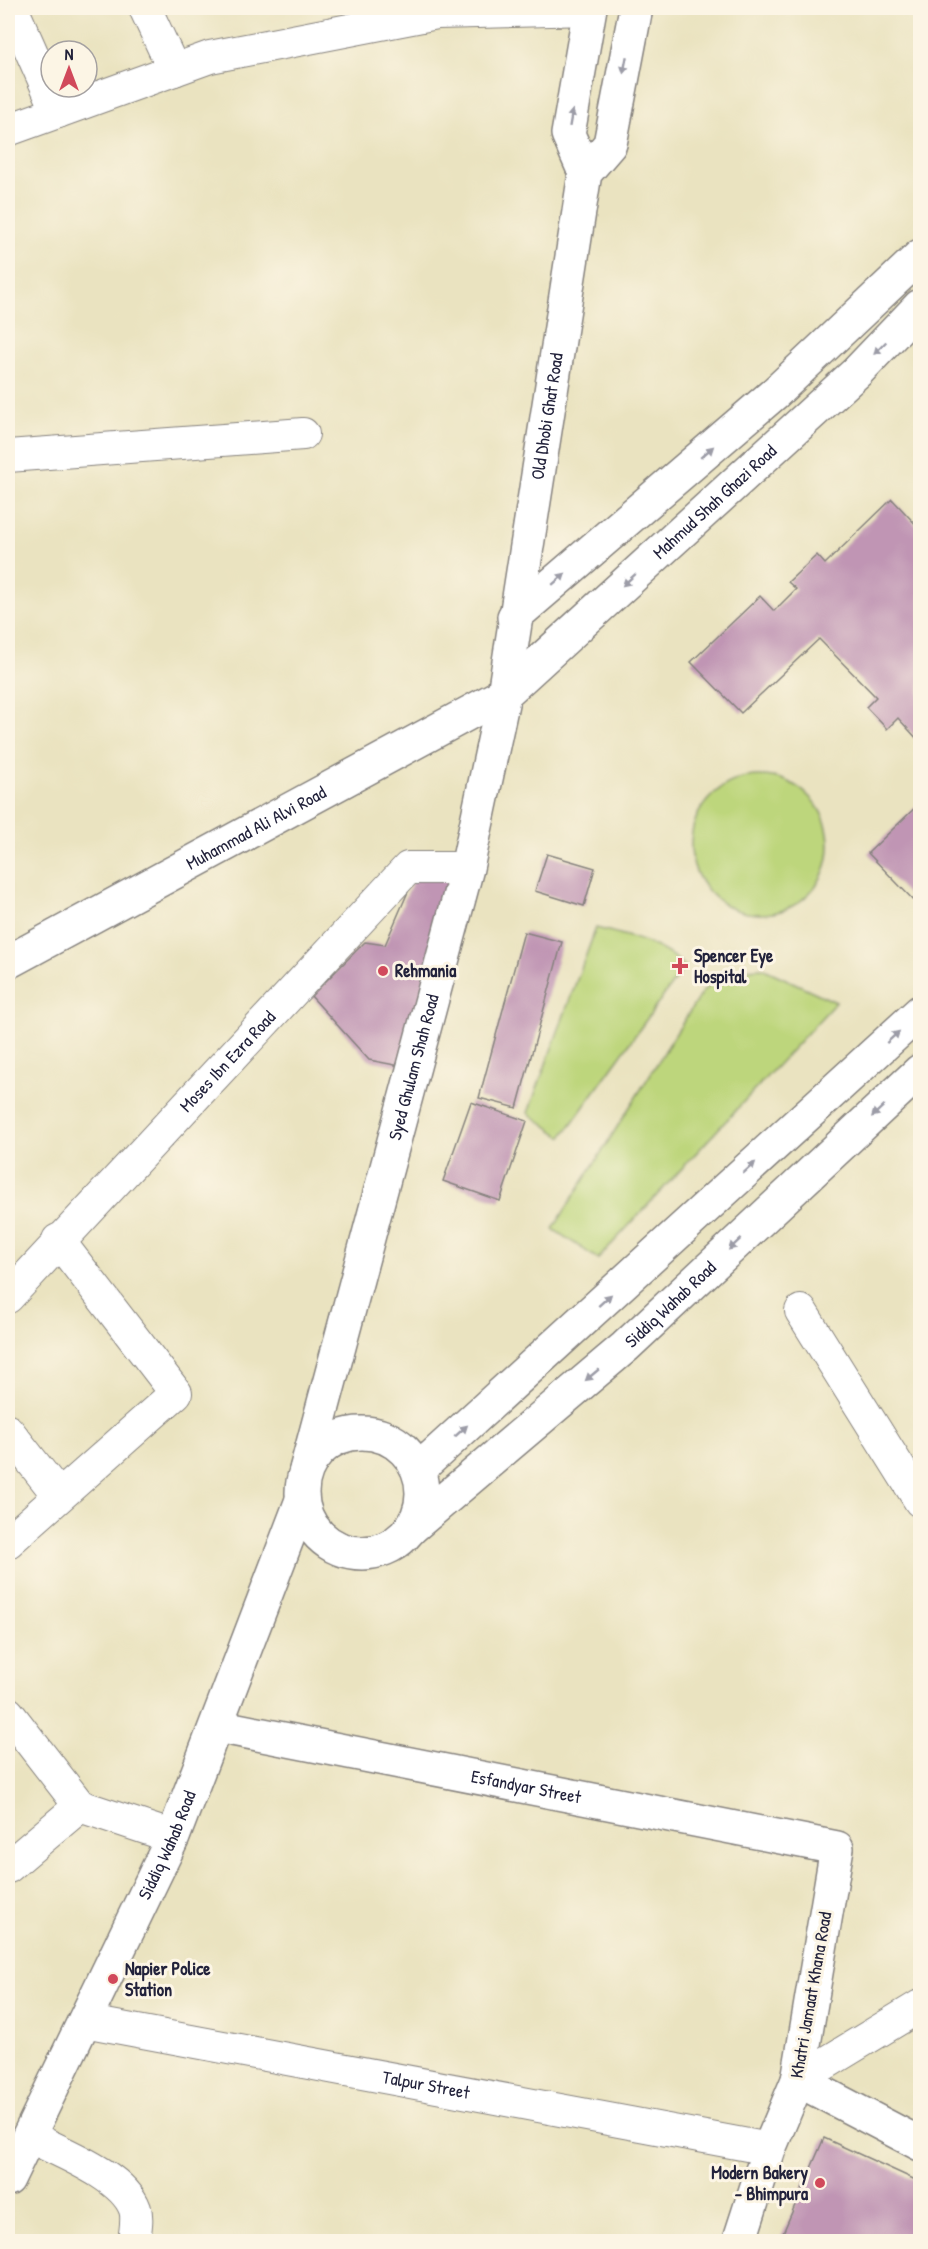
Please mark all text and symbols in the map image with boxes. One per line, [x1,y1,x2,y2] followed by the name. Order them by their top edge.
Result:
[39,39,99,99] north arrow
[65,43,74,65] text: N
[620,56,629,75] one-way arrow
[567,108,576,127] one-way arrow
[873,340,887,355] one-way arrow
[524,351,569,482] street label: Old Dhobi Ghat Road
[647,439,782,564] street label: Mahmud Shah Ghazi Road
[699,446,714,459] one-way arrow
[551,573,566,586] one-way arrow
[622,573,637,586] one-way arrow
[181,780,330,875] street label: Muhammad Ali Alvi Road
[694,943,774,990] place label: Spencer Eye Hospital
[671,957,689,975] marker: Spencer Eye Hospital
[395,958,457,983] place label: Rehmania
[376,964,390,978] marker: Rehmania
[382,991,445,1143] street label: Syed Ghulam Shah Road
[174,1005,281,1117] street label: Moses Ibn Ezra Road
[886,1030,901,1044] one-way arrow
[871,1103,885,1117] one-way arrow
[741,1162,756,1175] one-way arrow
[728,1237,743,1251] one-way arrow
[619,1255,721,1353] street label: Siddiq Wahab Road
[598,1293,612,1307] one-way arrow
[584,1369,600,1382] one-way arrow
[453,1425,468,1438] one-way arrow
[469,1763,584,1809] street label: Esfandyar Street
[132,1787,202,1904] street label: Siddiq Wahab Road
[784,1910,837,2080] street label: Khatri Jamaat Khana Road
[125,1956,211,2002] place label: Napier Police Station
[106,1972,120,1986] marker: Napier Police Station
[381,2064,473,2105] street label: Talpur Street
[711,2160,809,2207] place label: Modern Bakery - Bhimpura
[813,2176,827,2190] marker: Modern Bakery - Bhimpura

